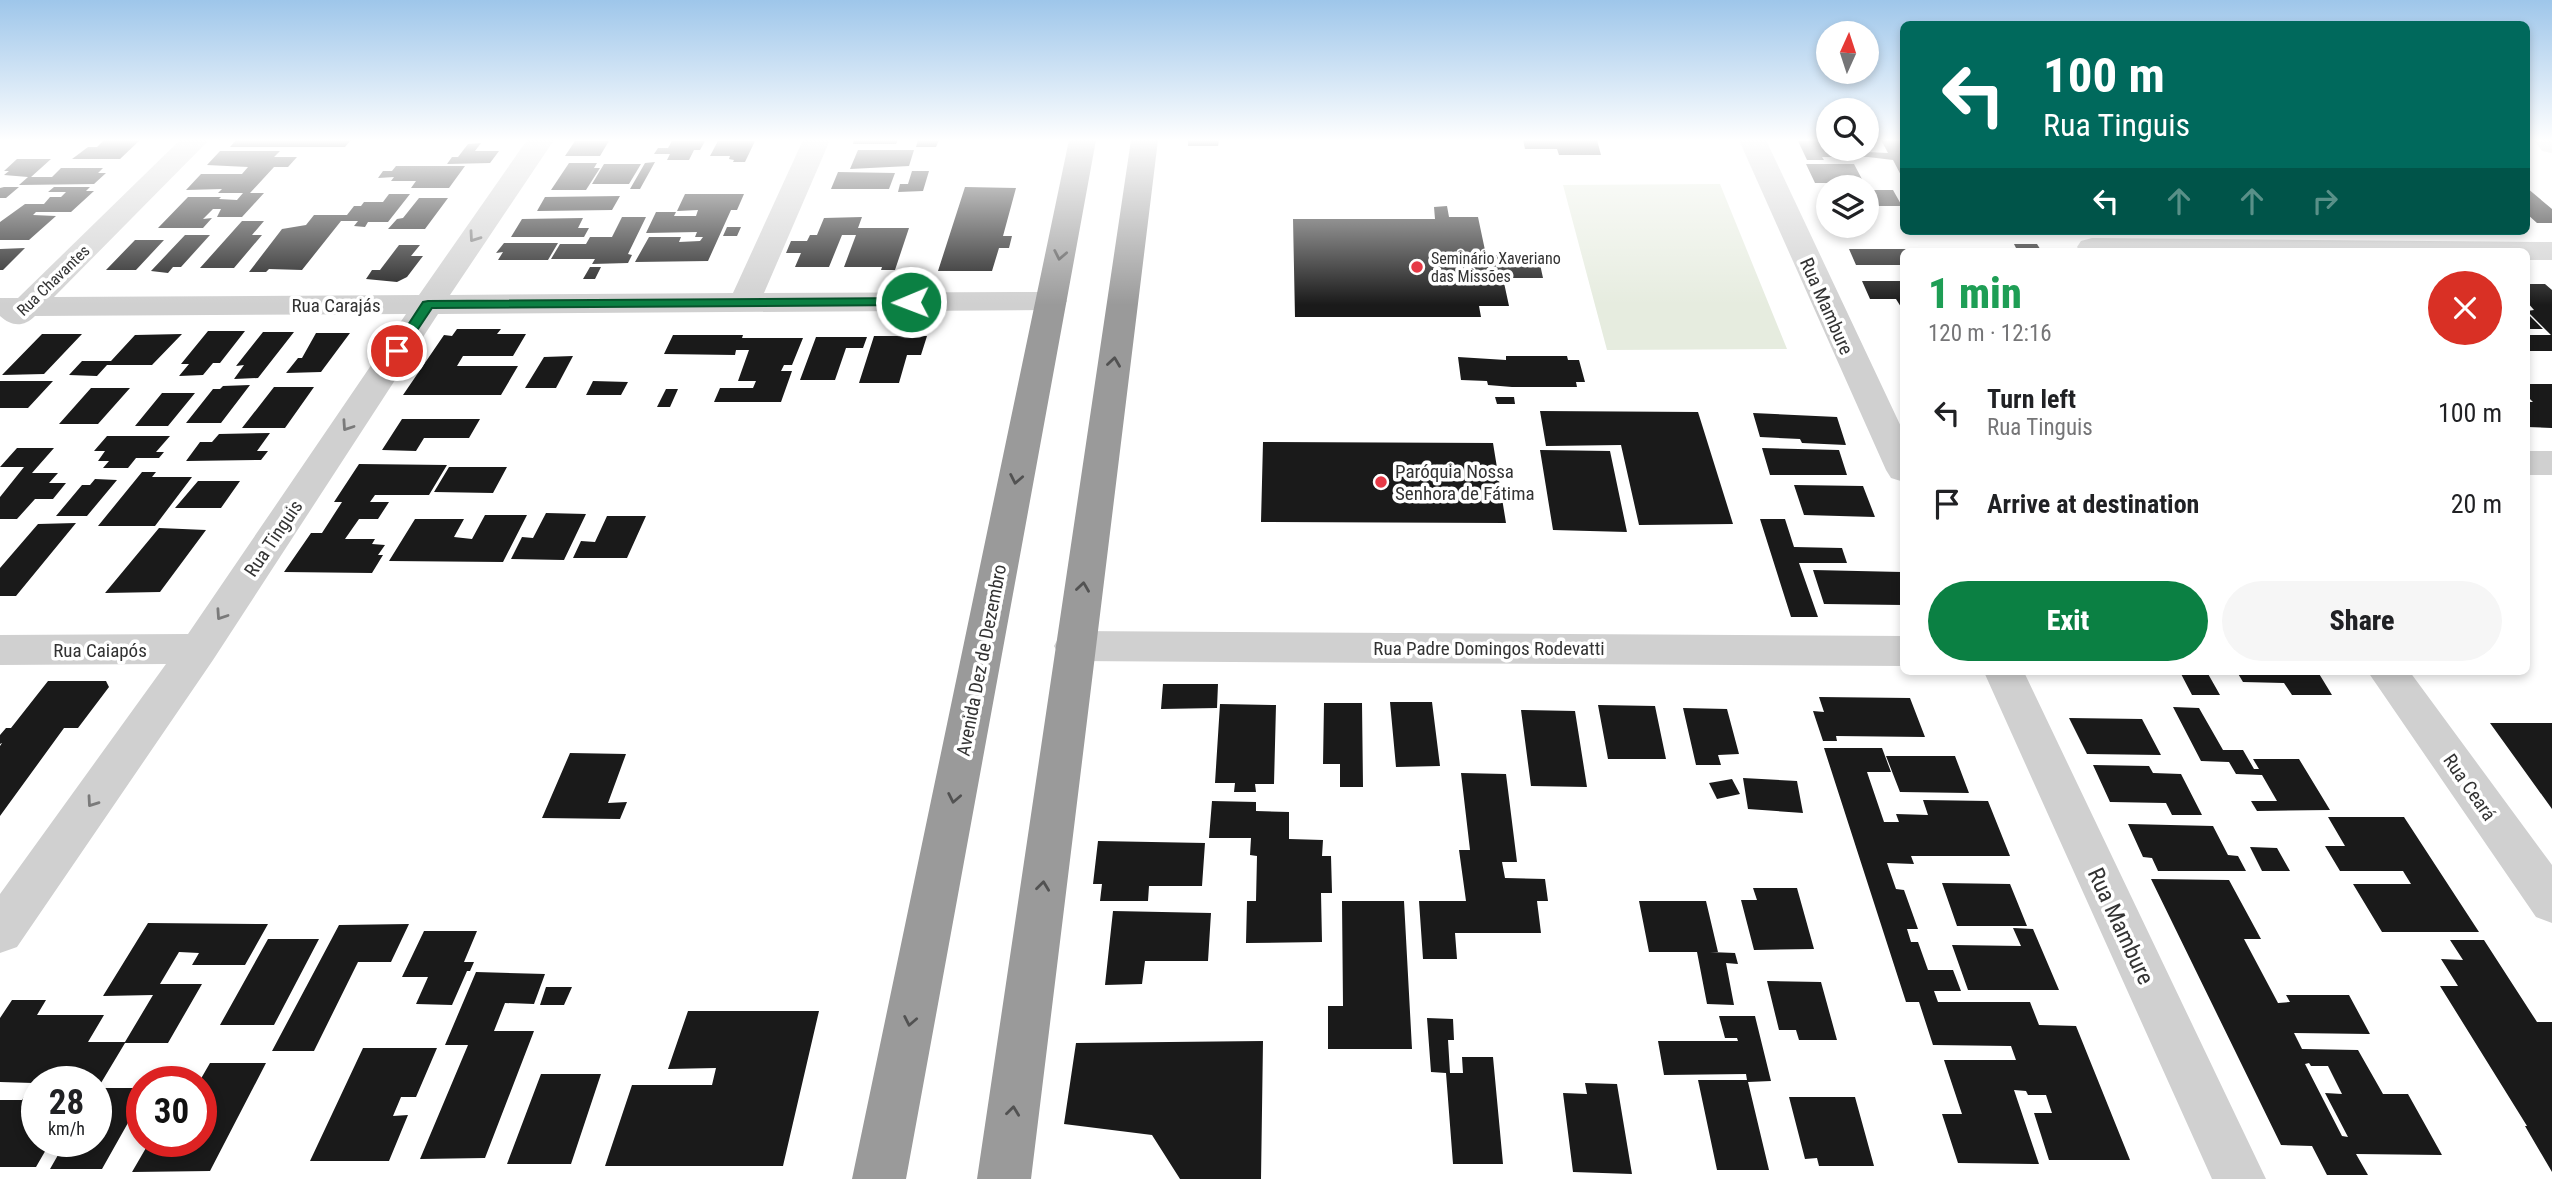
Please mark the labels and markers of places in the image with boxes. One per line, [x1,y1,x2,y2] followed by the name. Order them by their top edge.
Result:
[1431,249,1561,286] place label: Seminário Xaveriano das Missões
[1409,259,1425,275] marker: Seminário Xaveriano das Missões
[367,321,427,381] pin
[1395,460,1535,505] place label: Paróquia Nossa Senhora de Fátima
[1373,474,1389,490] marker: Paróquia Nossa Senhora de Fátima

